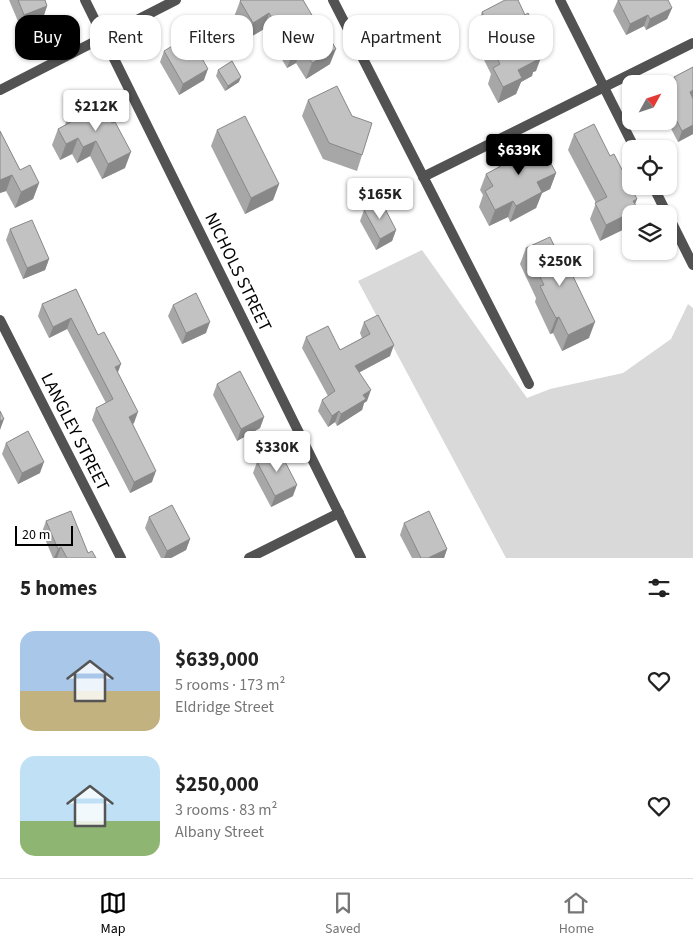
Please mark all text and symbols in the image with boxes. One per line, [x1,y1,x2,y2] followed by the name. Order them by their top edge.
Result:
[15,15,80,60] chip: Buy
[90,15,161,60] chip: Rent
[171,15,253,60] chip: Filters
[263,15,333,60] chip: New
[343,15,459,60] chip: Apartment
[469,15,553,60] chip: House
[622,75,678,130] north arrow
[622,75,677,260] map controls
[61,90,131,132] pin: $212K
[74,95,118,117] text: $212K
[484,134,554,176] pin: $639K
[497,139,541,161] text: $639K
[622,140,677,195] button: locate
[345,178,415,220] pin: $165K
[358,183,402,205] text: $165K
[622,205,677,260] button: layers
[198,208,278,336] street label: NICHOLS STREET
[525,244,595,287] pin: $250K
[538,250,582,272] text: $250K
[34,369,116,496] street label: LANGLEY STREET
[242,430,312,473] pin: $330K
[255,436,299,458] text: $330K
[15,523,72,546] scale bar
[22,525,50,545] text: 20 m
[20,573,97,603] text: 5 homes
[645,574,673,602] icon: filters
[175,644,259,674] text: $639,000
[60,651,120,711] icon: home
[645,667,673,695] icon: heart
[175,674,285,696] text: 5 rooms · 173 m²
[175,696,274,718] text: Eldridge Street
[175,769,259,799] text: $250,000
[60,776,120,836] icon: home
[645,792,673,820] icon: heart
[175,799,277,821] text: 3 rooms · 83 m²
[175,821,264,843] text: Albany Street
[99,889,127,939] tab: Map
[325,889,361,939] tab: Saved
[559,889,594,939] tab: Home

